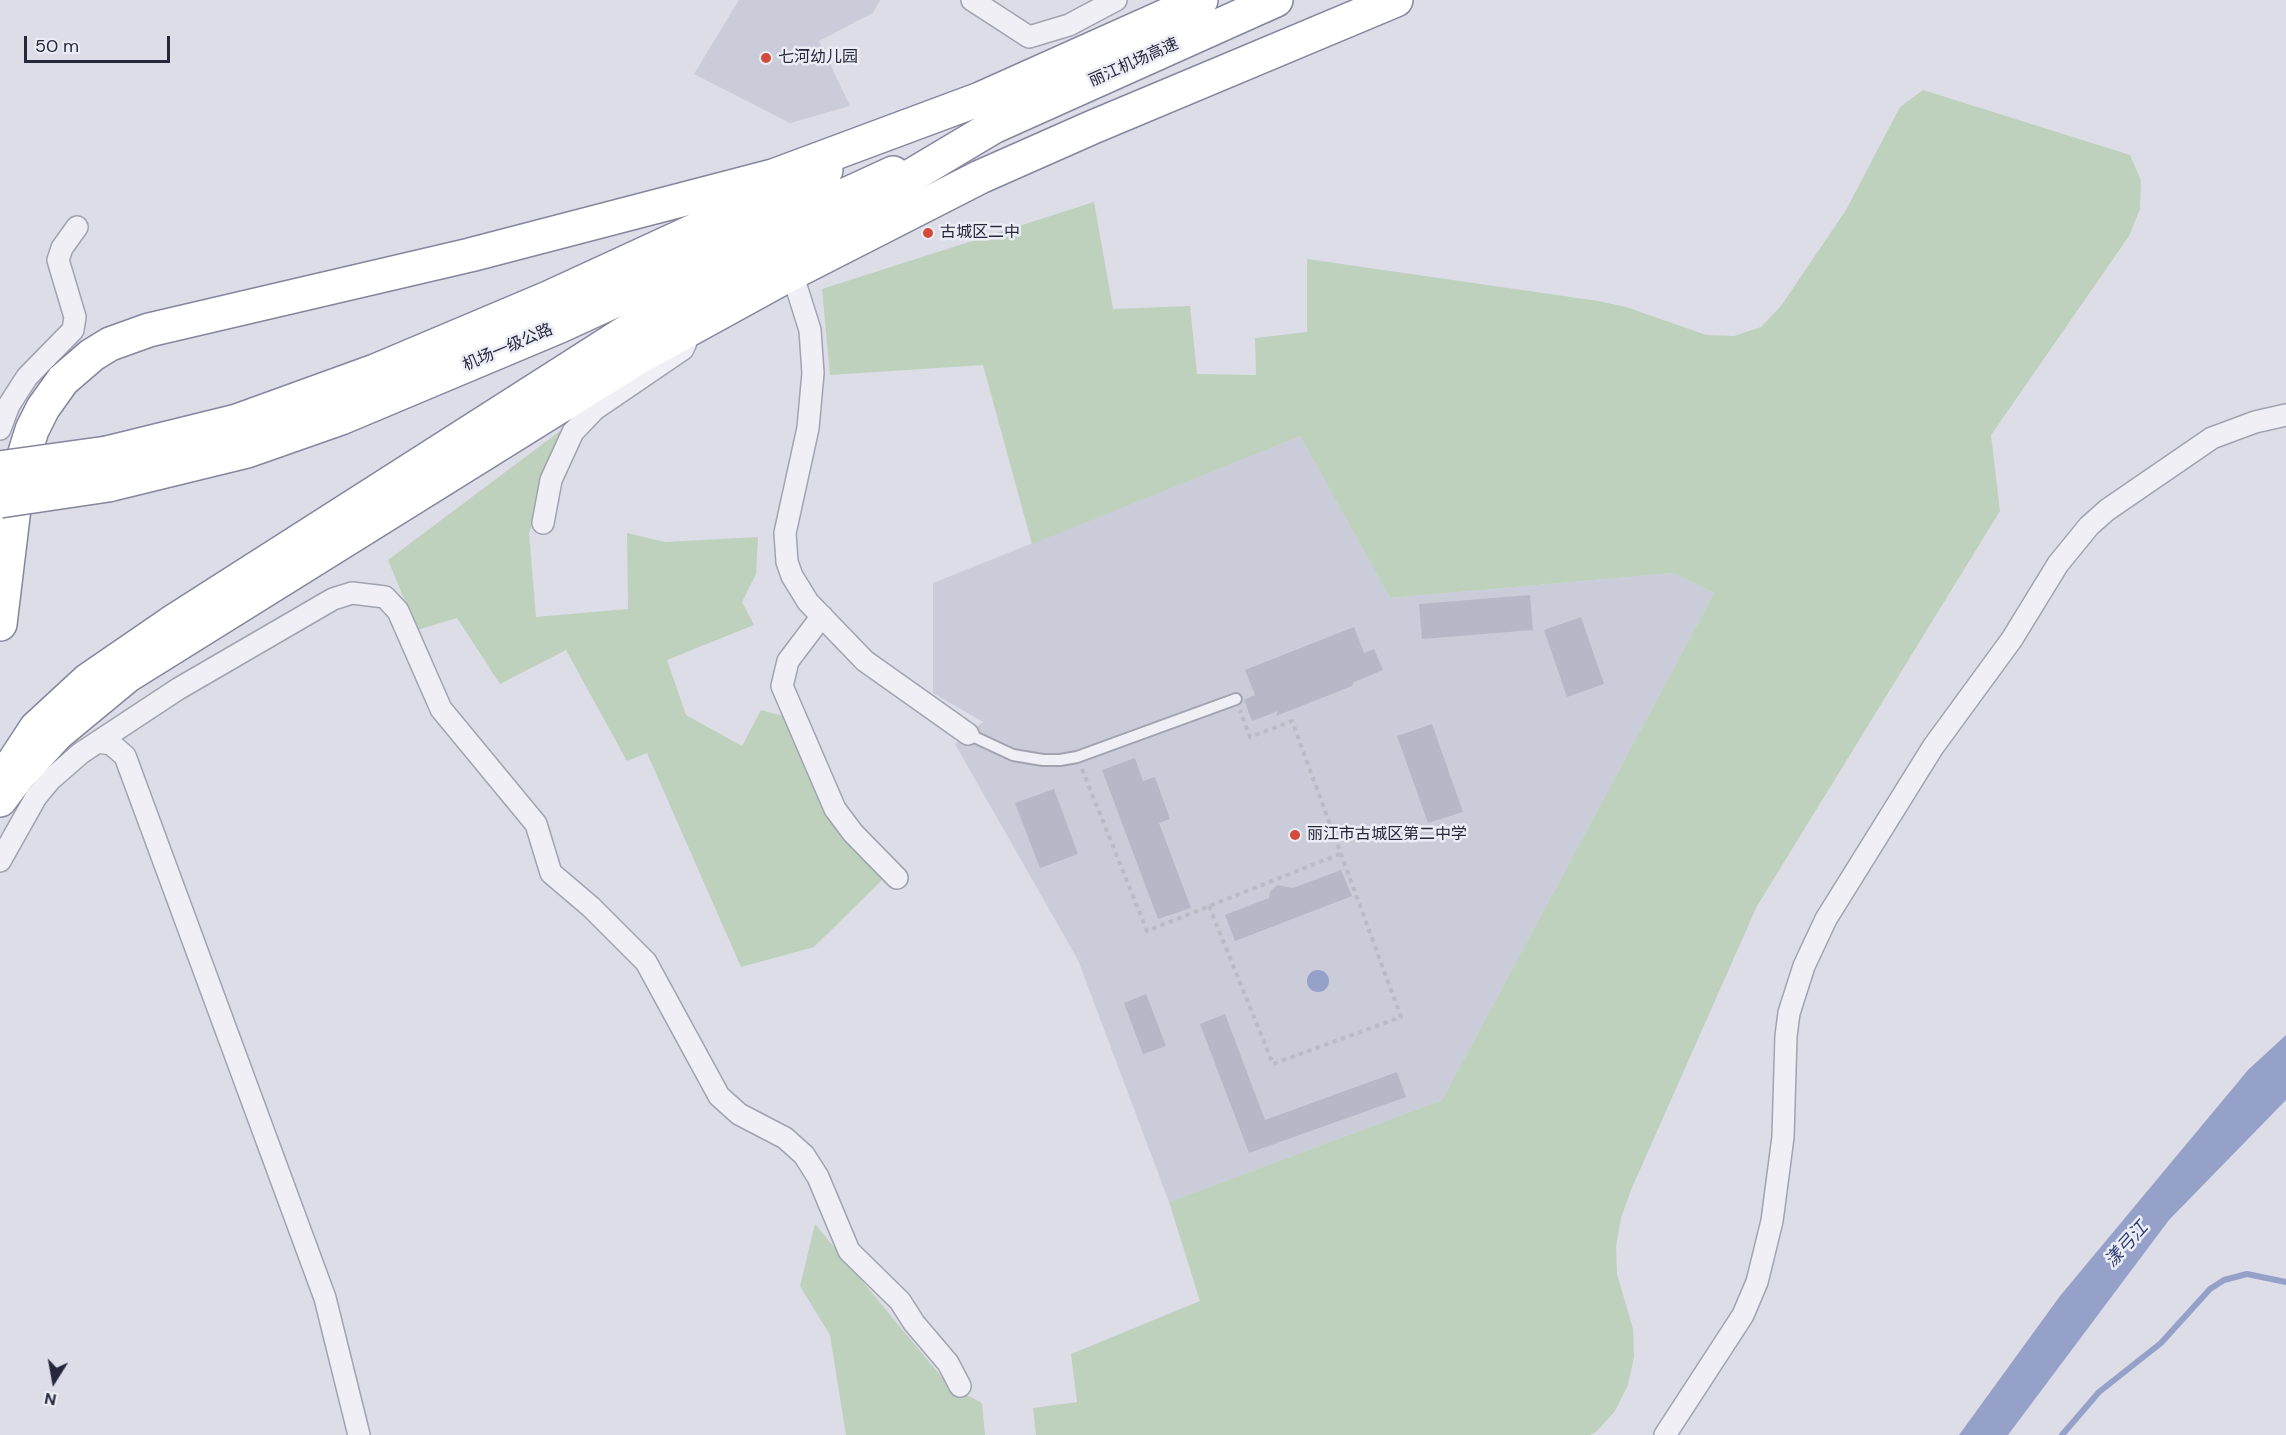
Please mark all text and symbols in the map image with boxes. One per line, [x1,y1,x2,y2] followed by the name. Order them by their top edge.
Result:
[27,24,172,62] scale bar
[35,34,79,58] text: 50 m
[1086,35,1182,91] street label: 丽江机场高速
[778,48,858,68] place label: 七河幼儿园
[759,51,773,65] marker: 七河幼儿园
[940,223,1020,243] place label: 古城区二中
[921,226,935,240] marker: 古城区二中
[460,320,556,376] street label: 机场一级公路
[1307,825,1467,845] place label: 丽江市古城区第二中学
[1288,828,1302,842] marker: 丽江市古城区第二中学
[2101,1218,2153,1272] water label: 漾弓江
[24,1351,84,1411] north arrow
[43,1388,58,1411] text: N

